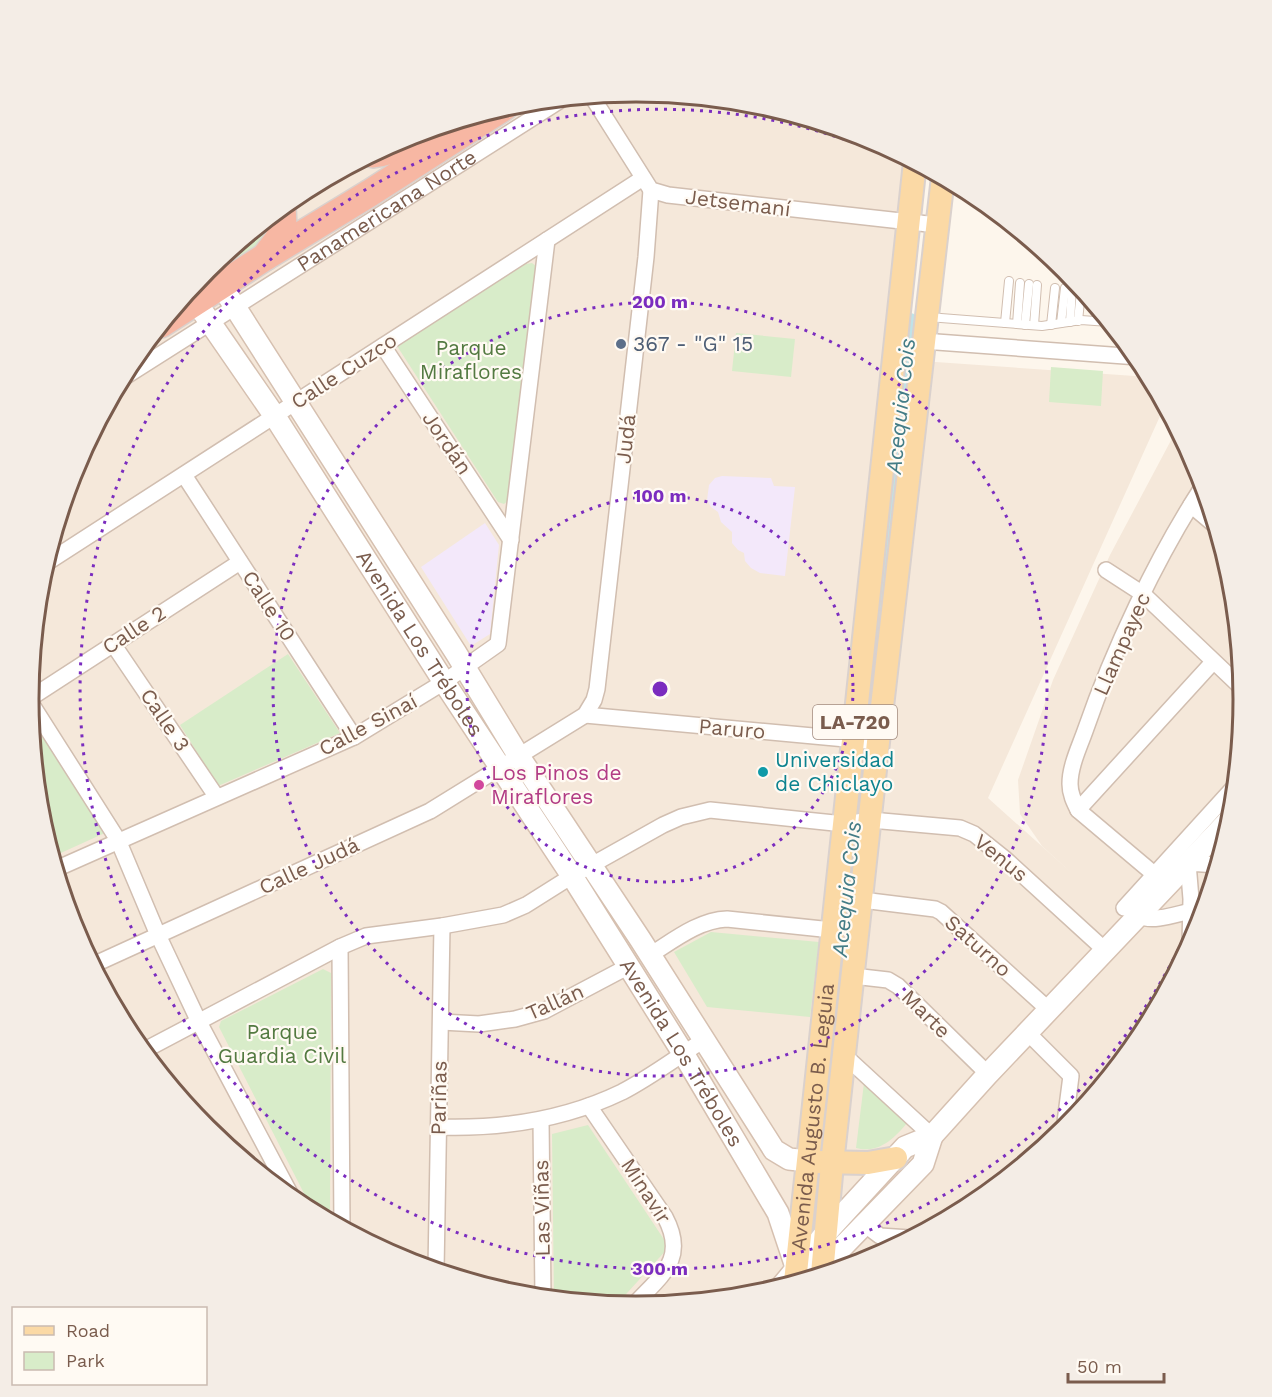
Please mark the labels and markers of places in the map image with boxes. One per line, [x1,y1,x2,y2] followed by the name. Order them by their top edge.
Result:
[633,331,753,356] place label: 367 - "G" 15
[614,337,628,351] marker: 367 - "G" 15
[650,679,670,699] centre of rings
[775,747,894,796] place label: Universidad de Chiclayo
[491,760,622,809] place label: Los Pinos de Miraflores
[756,765,770,779] marker: Universidad de Chiclayo
[472,778,486,792] marker: Los Pinos de Miraflores

